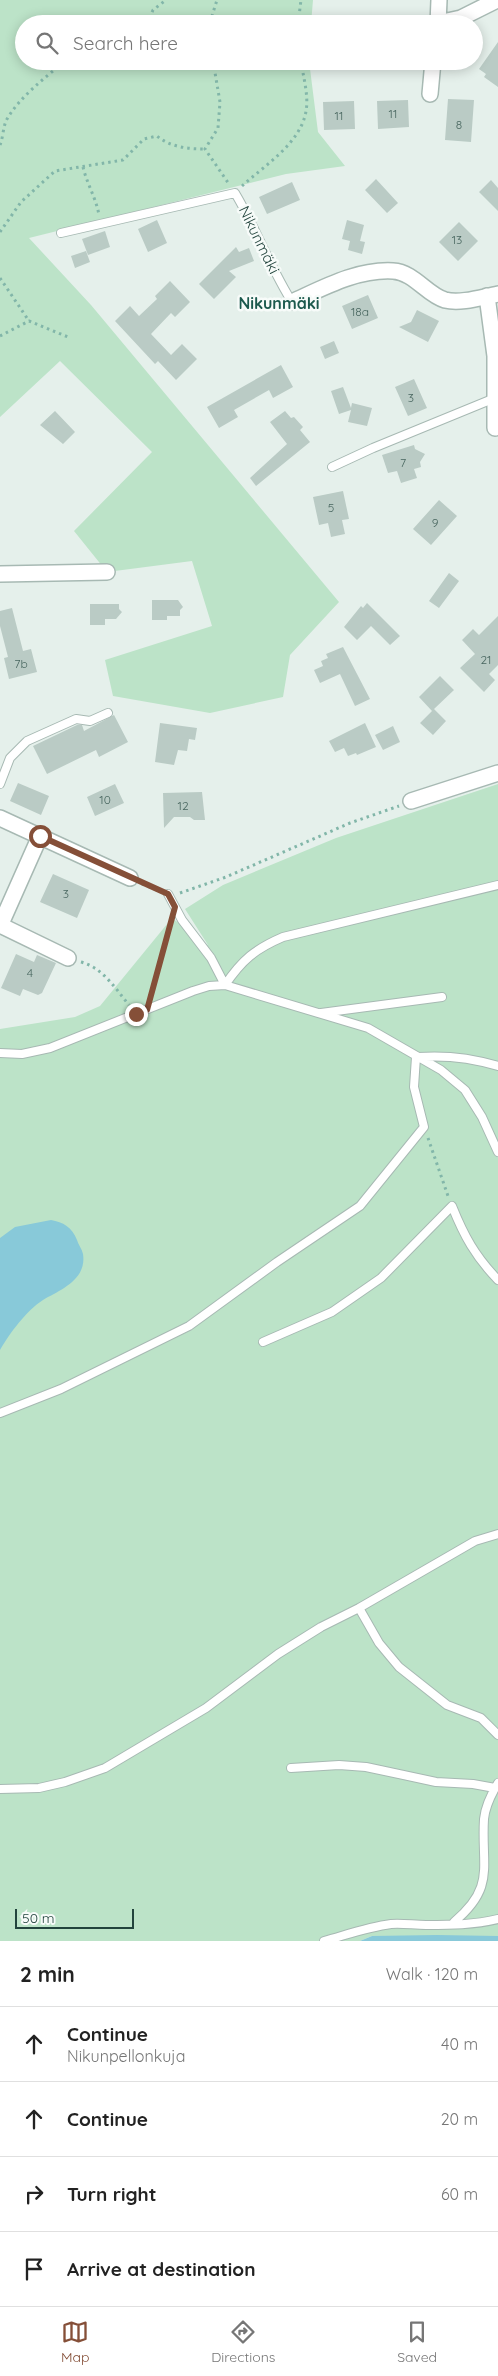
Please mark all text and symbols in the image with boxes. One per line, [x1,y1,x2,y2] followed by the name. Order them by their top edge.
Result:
[15,15,483,70] search box
[33,29,61,57] icon: search
[73,31,178,55] text: Search here
[389,106,397,121] house number: 11
[335,108,343,123] house number: 11
[456,117,462,132] house number: 8
[235,203,284,277] street label: Nikunmäki
[452,232,462,247] house number: 13
[238,293,320,313] district label: Nikunmäki
[351,304,369,319] house number: 18a
[408,390,414,405] house number: 3
[400,455,406,470] house number: 7
[328,500,334,515] house number: 5
[432,515,439,530] house number: 9
[480,652,492,667] house number: 21
[14,656,28,671] house number: 7b
[99,792,111,807] house number: 10
[177,798,189,813] house number: 12
[29,825,52,848] route start
[63,886,69,901] house number: 3
[27,965,33,980] house number: 4
[125,1003,148,1026] route end
[15,1906,134,1929] scale bar
[22,1909,55,1927] text: 50 m
[20,1961,75,1987] text: 2 min
[386,1964,478,1984] text: Walk · 120 m
[67,2022,148,2046] text: Continue
[20,2030,48,2058] icon: ahead
[441,2034,478,2054] text: 40 m
[67,2046,185,2066] text: Nikunpellonkuja
[20,2105,48,2133] icon: ahead
[67,2107,148,2131] text: Continue
[441,2109,478,2129] text: 20 m
[20,2180,48,2208] icon: right
[67,2182,156,2206] text: Turn right
[441,2184,478,2204] text: 60 m
[20,2255,48,2283] icon: arrive
[67,2257,256,2281] text: Arrive at destination
[61,2318,89,2366] tab: Map
[211,2318,275,2366] tab: Directions
[397,2318,437,2366] tab: Saved

